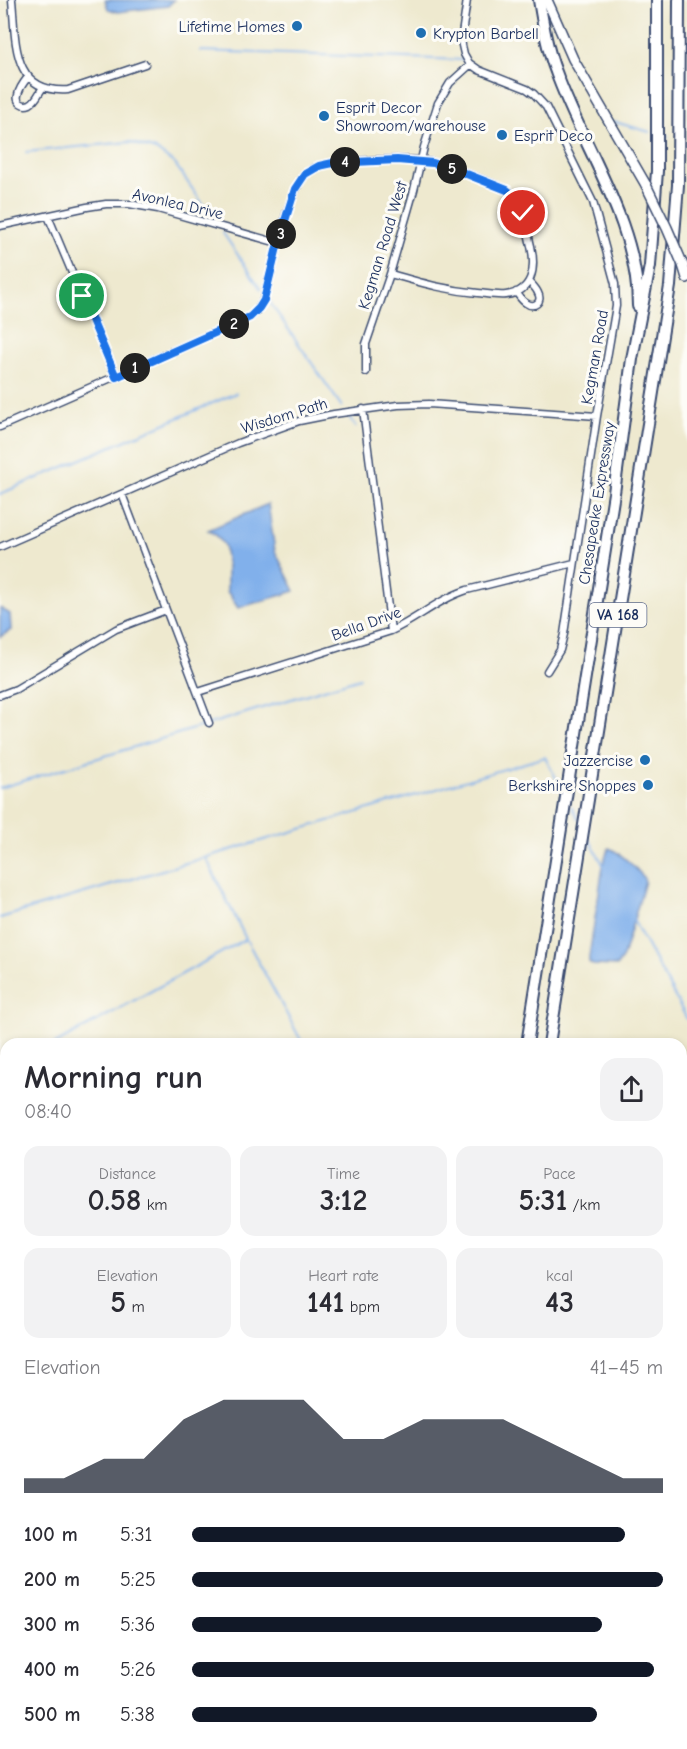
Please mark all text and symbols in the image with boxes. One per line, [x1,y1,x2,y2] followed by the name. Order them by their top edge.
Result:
[178,18,285,36] place label: Lifetime Homes
[290,19,304,33] marker: Lifetime Homes
[433,25,539,43] place label: Krypton Barbell
[414,26,428,40] marker: Krypton Barbell
[336,99,486,135] place label: Esprit Decor Showroom/warehouse
[317,109,331,123] marker: Esprit Decor Showroom/warehouse
[514,127,593,145] place label: Esprit Deco
[495,128,509,142] marker: Esprit Deco
[330,147,360,177] pin: 4
[341,153,349,171] text: 4
[437,154,467,184] pin: 5
[448,160,456,178] text: 5
[355,179,411,312] street label: Kegman Road West
[131,185,225,223] street label: Avonlea Drive
[497,187,548,238] pin
[506,196,539,229] icon: check
[266,219,296,249] pin: 3
[277,225,285,243] text: 3
[56,270,107,321] pin
[65,279,98,312] icon: arrive
[578,308,612,406] street label: Kegman Road
[219,309,249,339] pin: 2
[230,315,238,333] text: 2
[120,353,150,383] pin: 1
[132,359,138,377] text: 1
[239,394,330,438] street label: Wisdom Path
[575,420,619,586] street label: Chesapeake Expressway
[329,603,404,645] street label: Bella Drive
[590,603,646,627] road number: VA 168
[564,752,633,770] place label: Jazzercise
[638,753,652,767] marker: Jazzercise
[508,777,636,795] place label: Berkshire Shoppes
[641,778,655,792] marker: Berkshire Shoppes
[24,1058,203,1096] text: Morning run
[600,1058,663,1121] button: share
[24,1100,72,1123] text: 08:40
[99,1165,156,1183] text: Distance
[327,1165,360,1183] text: Time
[543,1165,576,1183] text: Pace
[87,1183,141,1218] text: 0.58
[320,1183,367,1218] text: 3:12
[518,1183,567,1218] text: 5:31
[141,1196,168,1214] text: km
[567,1196,601,1214] text: /km
[97,1267,158,1285] text: Elevation
[308,1267,379,1285] text: Heart rate
[546,1267,573,1285] text: kcal
[110,1285,126,1320] text: 5
[307,1285,344,1320] text: 141
[545,1285,574,1320] text: 43
[126,1298,145,1316] text: m
[344,1298,380,1316] text: bpm
[24,1356,101,1379] text: Elevation
[590,1356,663,1379] text: 41–45 m
[24,1523,78,1546] text: 100 m
[120,1523,153,1546] text: 5:31
[24,1568,80,1591] text: 200 m
[120,1568,156,1591] text: 5:25
[24,1613,80,1636] text: 300 m
[120,1613,155,1636] text: 5:36
[24,1658,79,1681] text: 400 m
[120,1658,156,1681] text: 5:26
[24,1703,81,1726] text: 500 m
[120,1703,155,1726] text: 5:38

